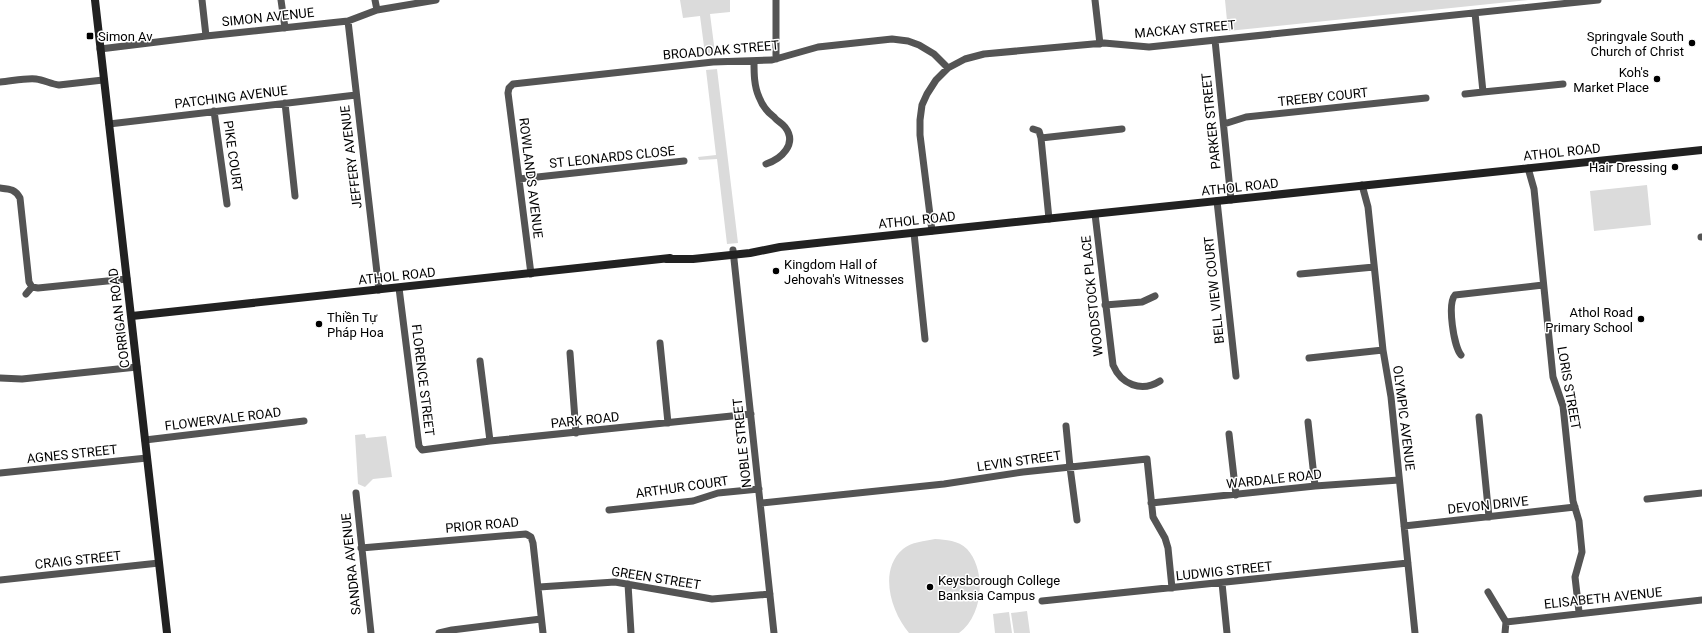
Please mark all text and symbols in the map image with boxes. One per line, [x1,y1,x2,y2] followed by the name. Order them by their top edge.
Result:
[221,5,315,29] street label: SIMON AVENUE
[1134,17,1236,41] street label: MACKAY STREET
[98,29,153,44] place label: Simon Av
[1587,29,1684,59] place label: Springvale South Church of Christ
[85,31,95,41] marker: Simon Av
[662,37,780,63] street label: BROADOAK STREET
[1687,38,1697,48] marker: Springvale South Church of Christ
[1573,65,1649,95] place label: Koh's Market Place
[1198,72,1224,170] street label: PARKER STREET
[1652,74,1662,84] marker: Koh's Market Place
[174,83,288,111] street label: PATCHING AVENUE
[1277,85,1369,109] street label: TREEBY COURT
[337,105,365,209] street label: JEFFERY AVENUE
[516,117,546,239] street label: ROWLANDS AVENUE
[221,119,245,193] street label: PIKE COURT
[1523,140,1601,164] street label: ATHOL ROAD
[548,143,676,171] street label: ST LEONARDS CLOSE
[1589,160,1667,175] place label: Hair Dressing
[1670,162,1680,172] marker: Hair Dressing
[1201,175,1279,199] street label: ATHOL ROAD
[878,208,956,232] street label: ATHOL ROAD
[1078,235,1106,357] street label: WOODSTOCK PLACE
[1201,235,1227,344] street label: BELL VIEW COURT
[784,257,904,287] place label: Kingdom Hall of Jehovah's Witnesses
[358,264,436,288] street label: ATHOL ROAD
[771,266,781,276] marker: Kingdom Hall of Jehovah's Witnesses
[105,267,133,369] street label: CORRIGAN ROAD
[1545,305,1633,335] place label: Athol Road Primary School
[327,310,384,340] place label: Thiền Tự Pháp Hoa
[1636,314,1646,324] marker: Athol Road Primary School
[314,319,324,329] marker: Thiền Tự Pháp Hoa
[409,323,437,437] street label: FLORENCE STREET
[1554,345,1584,431] street label: LORIS STREET
[1390,365,1418,471] street label: OLYMPIC AVENUE
[730,397,754,489] street label: NOBLE STREET
[164,404,282,434] street label: FLOWERVALE ROAD
[550,409,620,431] street label: PARK ROAD
[26,442,118,466] street label: AGNES STREET
[976,448,1062,474] street label: LEVIN STREET
[1225,467,1323,491] street label: WARDALE ROAD
[635,473,730,501] street label: ARTHUR COURT
[1447,493,1529,517] street label: DEVON DRIVE
[338,512,364,616] street label: SANDRA AVENUE
[445,514,519,536] street label: PRIOR ROAD
[34,548,122,572] street label: CRAIG STREET
[1175,558,1273,584] street label: LUDWIG STREET
[610,564,702,593] street label: GREEN STREET
[938,573,1060,603] place label: Keysborough College Banksia Campus
[925,582,935,592] marker: Keysborough College Banksia Campus
[1543,584,1663,612] street label: ELISABETH AVENUE

